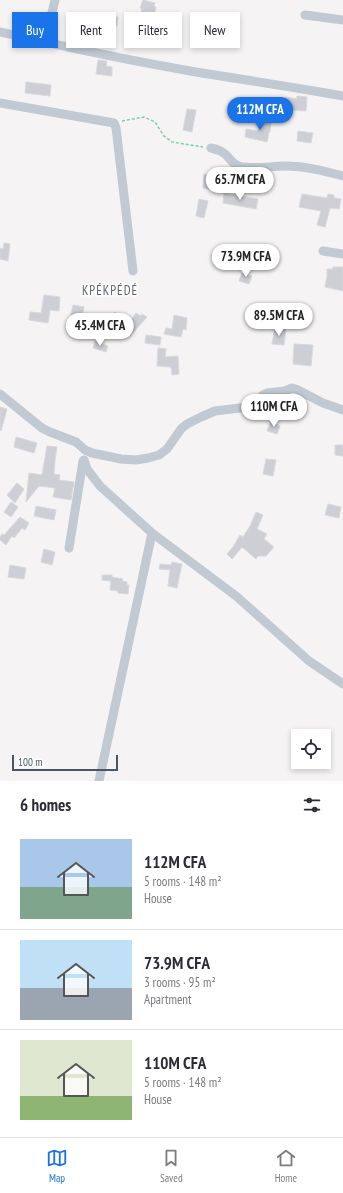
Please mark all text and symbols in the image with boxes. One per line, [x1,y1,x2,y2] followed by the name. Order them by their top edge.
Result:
[12,12,58,48] chip: Buy
[66,12,116,48] chip: Rent
[124,12,182,48] chip: Filters
[190,12,240,48] chip: New
[219,97,301,131] pin: 112M CFA
[236,101,284,118] text: 112M CFA
[194,167,286,201] pin: 65.7M CFA
[215,171,265,188] text: 65.7M CFA
[200,244,292,278] pin: 73.9M CFA
[221,248,271,265] text: 73.9M CFA
[82,282,138,299] district label: KPÉKPÉDÉ
[233,303,325,337] pin: 89.5M CFA
[254,307,304,324] text: 89.5M CFA
[54,313,146,347] pin: 45.4M CFA
[75,317,125,334] text: 45.4M CFA
[233,394,315,428] pin: 110M CFA
[250,398,298,415] text: 110M CFA
[291,729,331,769] map controls
[291,729,331,769] button: locate
[12,753,118,772] scale bar
[18,755,42,769] text: 100 m
[20,794,71,816] text: 6 homes
[301,794,323,816] icon: filters
[144,851,206,873] text: 112M CFA
[52,855,100,903] icon: home
[144,873,222,890] text: 5 rooms · 148 m²
[144,890,172,907] text: House
[144,952,210,974] text: 73.9M CFA
[52,956,100,1004] icon: home
[144,974,216,991] text: 3 rooms · 95 m²
[144,991,192,1008] text: Apartment
[144,1052,206,1074] text: 110M CFA
[52,1056,100,1104] icon: home
[144,1074,222,1091] text: 5 rooms · 148 m²
[144,1091,172,1108] text: House
[46,1147,68,1185] tab: Map
[160,1147,183,1185] tab: Saved
[275,1147,297,1185] tab: Home

